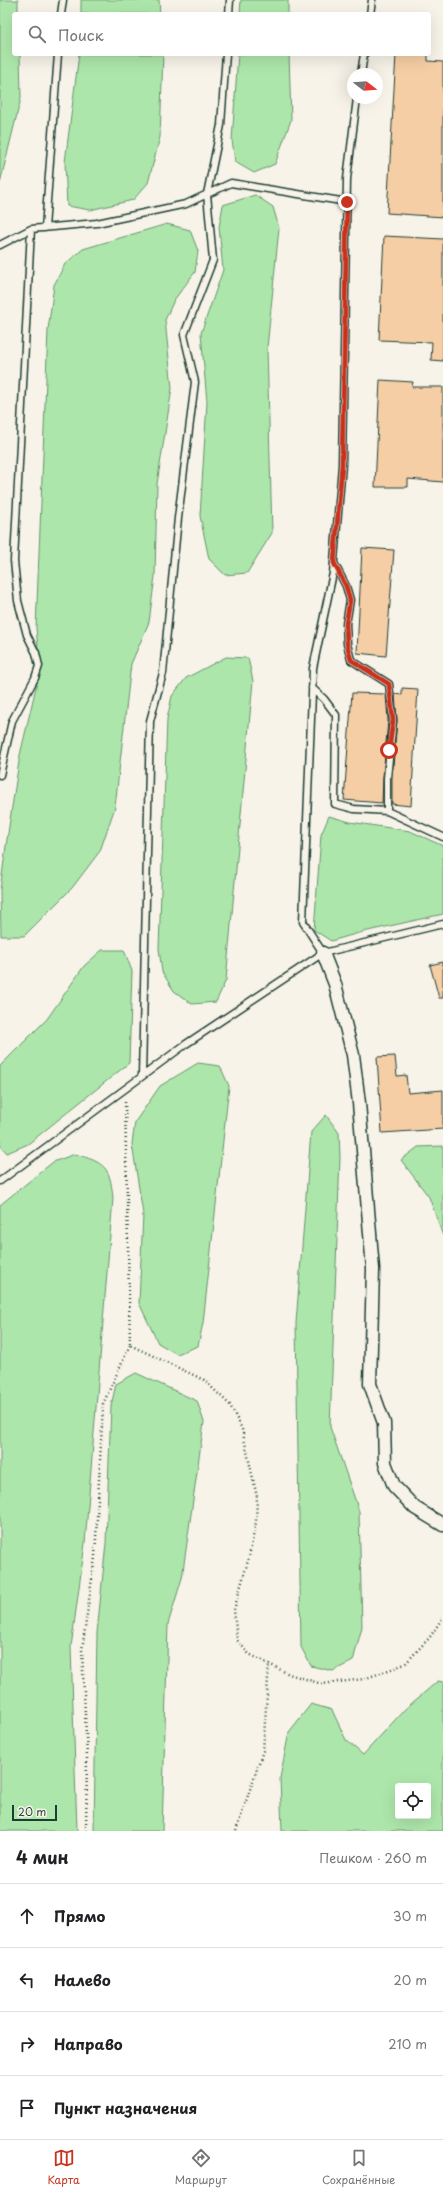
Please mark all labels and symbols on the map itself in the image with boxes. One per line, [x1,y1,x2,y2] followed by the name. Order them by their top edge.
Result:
[347,68,383,104] north arrow
[338,193,356,211] route end
[380,741,398,759] route start
[12,1803,57,1822] scale bar

